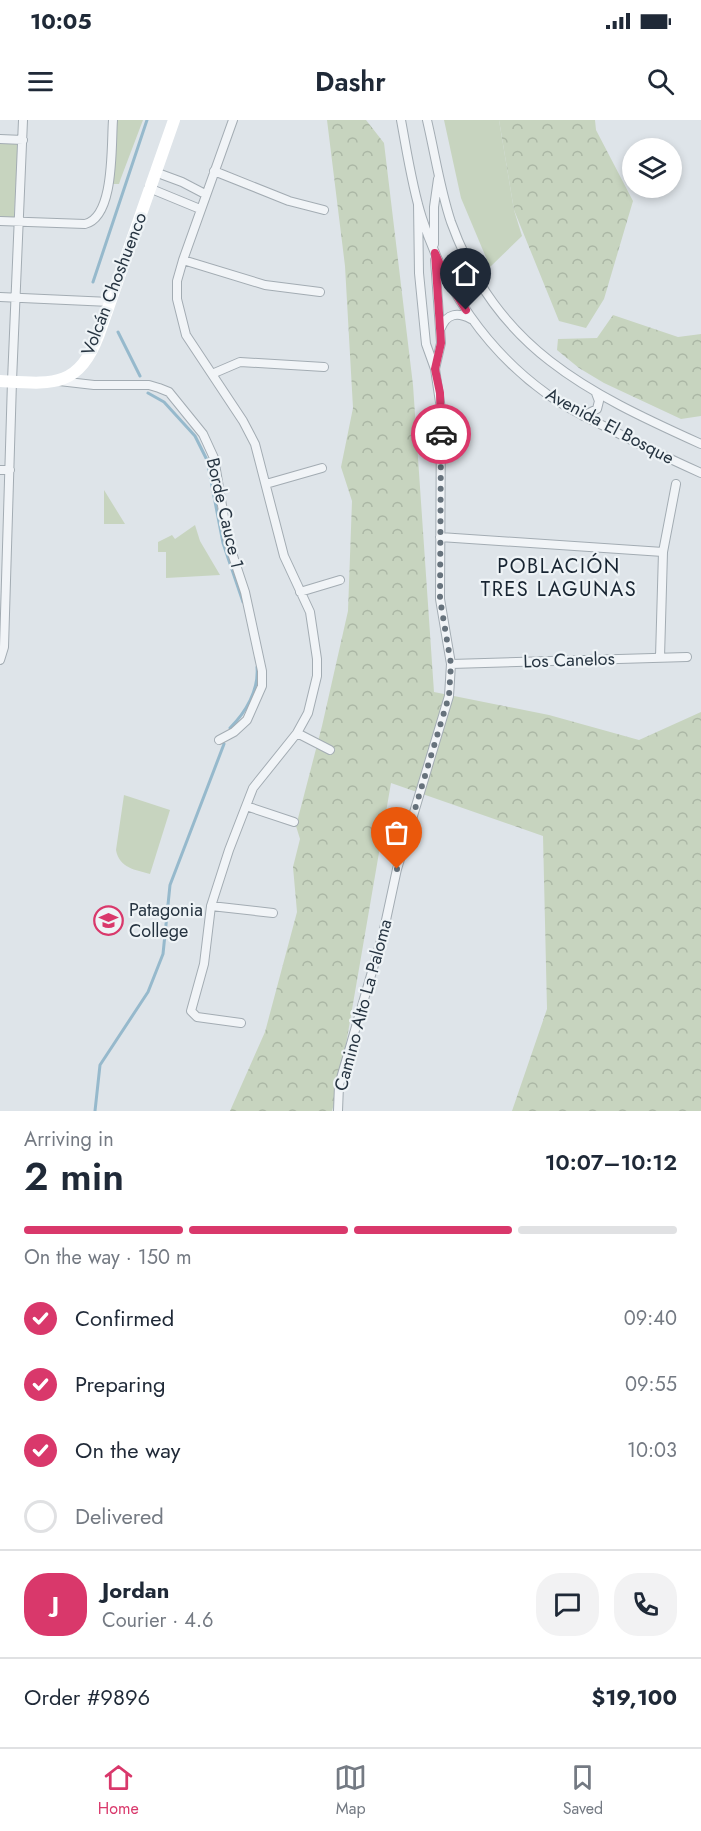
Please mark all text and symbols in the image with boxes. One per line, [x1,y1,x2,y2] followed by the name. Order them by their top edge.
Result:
[30,5,92,37] text: 10:05
[315,62,386,101] text: Dashr
[24,65,57,98] icon: menu
[644,65,677,98] icon: search
[622,138,682,198] map controls
[622,138,682,198] button: layers
[75,208,153,359] street label: Volcán Choshuenco
[440,248,491,310] pin
[449,257,482,290] icon: home
[541,381,679,471] street label: Avenida El Bosque
[411,404,471,464] courier
[425,418,458,451] icon: car
[200,455,250,571] street label: Borde Cauce 1
[481,552,637,604] district label: POBLACIÓN TRES LAGUNAS
[523,645,615,675] street label: Los Canelos
[371,807,422,869] pin
[380,816,413,849] icon: bag
[129,897,203,944] place label: Patagonia College
[92,904,124,936] school or university icon: Patagonia College
[328,916,398,1094] street label: Camino Alto La Paloma
[24,1125,114,1154] text: Arriving in
[545,1146,677,1178] text: 10:07–10:12
[24,1148,124,1205] text: 2 min
[24,1243,192,1272] text: On the way · 150 m
[24,1302,57,1335] icon: check
[75,1302,174,1334] text: Confirmed
[624,1304,677,1333] text: 09:40
[24,1368,57,1401] icon: check
[75,1368,166,1400] text: Preparing
[625,1370,677,1399] text: 09:55
[24,1434,57,1467] icon: check
[75,1434,180,1466] text: On the way
[627,1436,677,1465] text: 10:03
[75,1500,164,1532] text: Delivered
[536,1573,599,1636] button: chat
[614,1573,677,1636] button: phone
[102,1574,169,1606] text: Jordan
[52,1588,59,1620] text: J
[102,1606,214,1635] text: Courier · 4.6
[24,1681,150,1713] text: Order #9896
[591,1681,677,1713] text: $19,100
[98,1761,139,1820] tab: Home
[334,1761,367,1820] tab: Map
[563,1761,603,1820] tab: Saved

